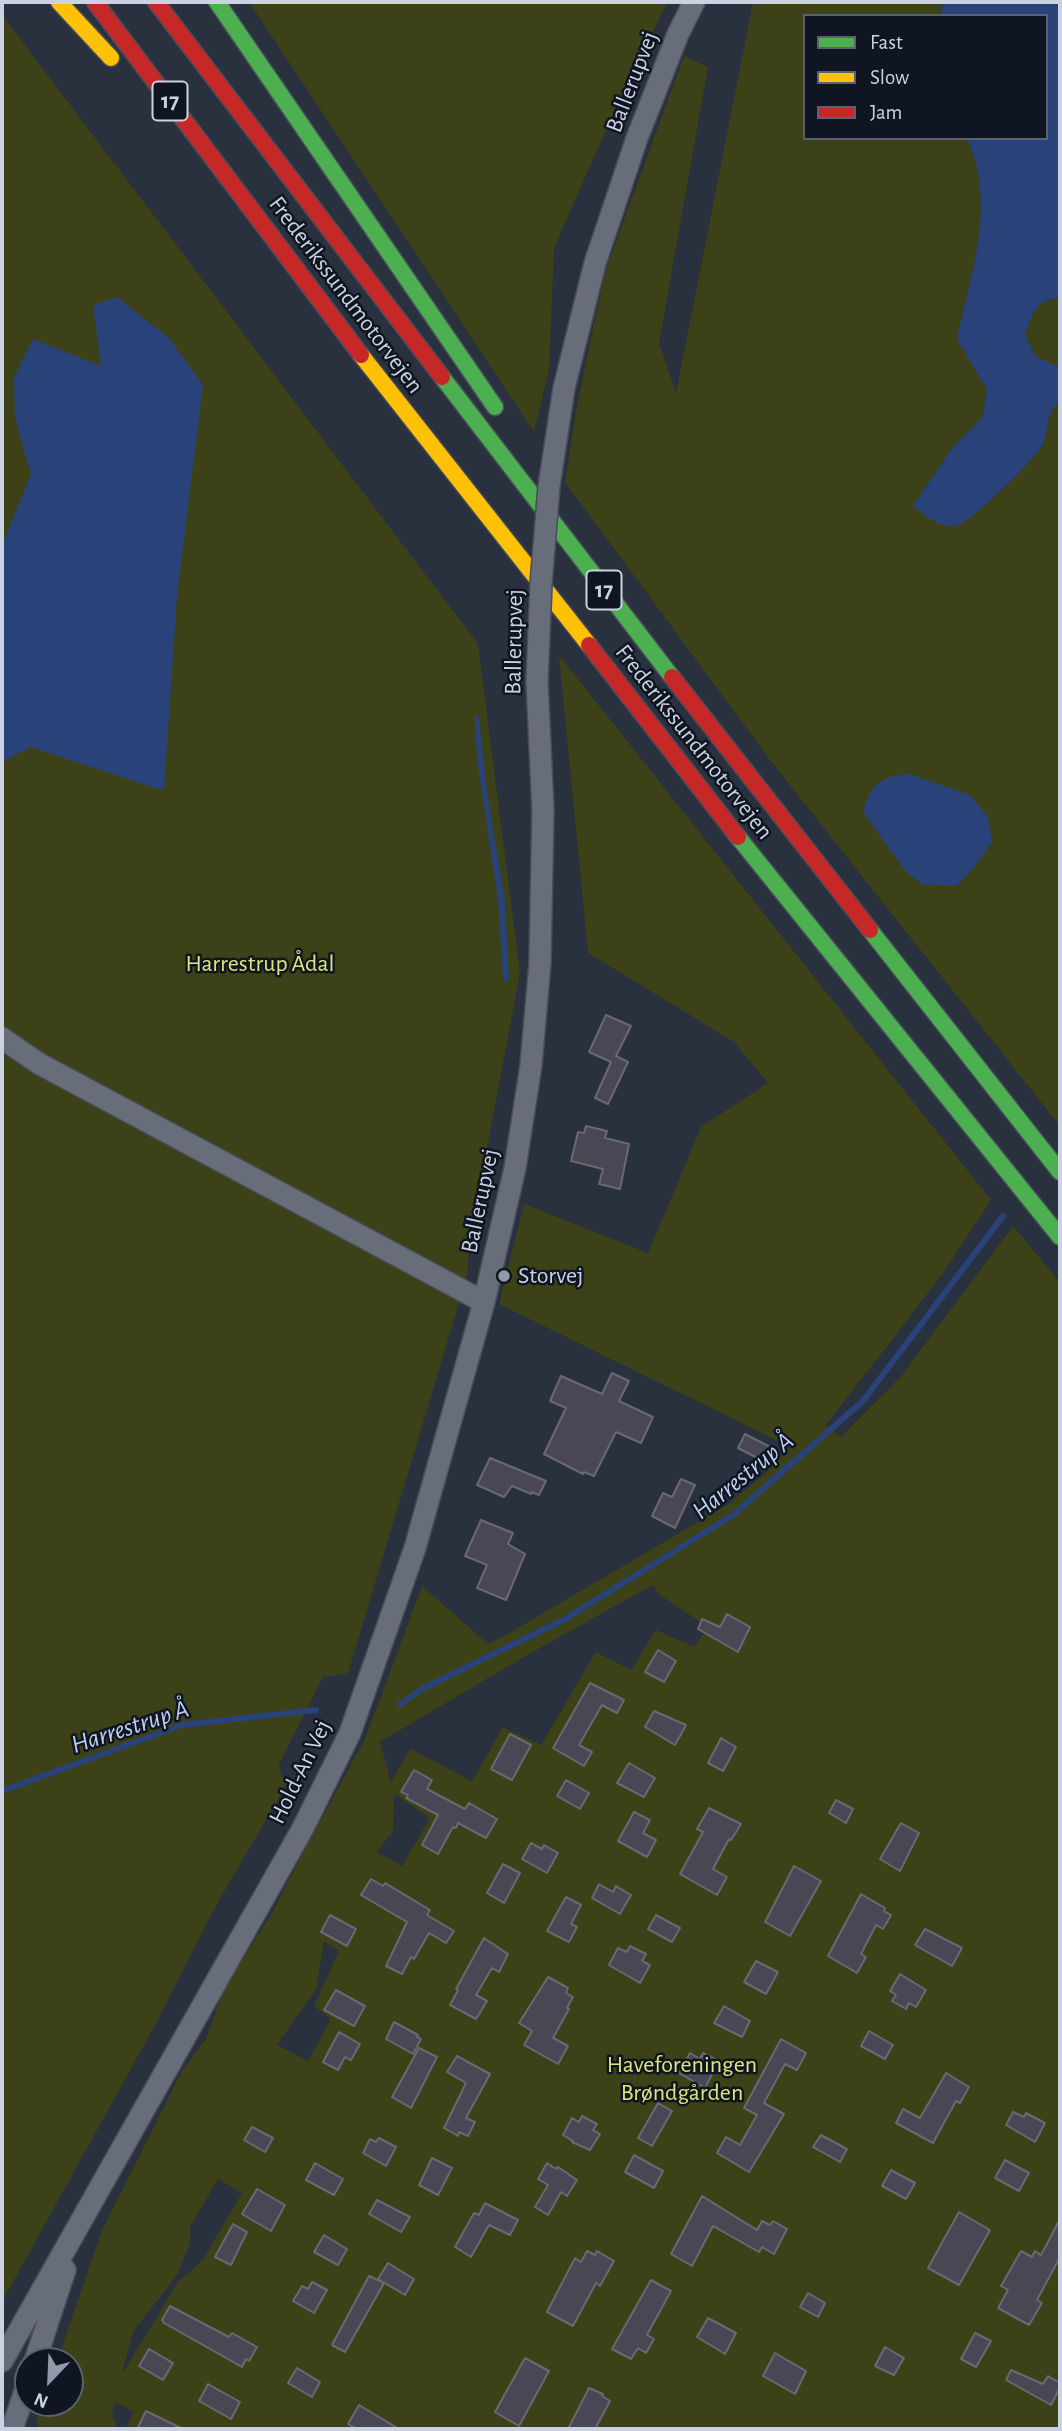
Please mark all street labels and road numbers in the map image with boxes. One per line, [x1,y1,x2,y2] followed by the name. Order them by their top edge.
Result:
[600,27,664,137] street label: Ballerupvej
[152,82,188,120] road number: 17
[262,191,430,399] street label: Frederikssundmotorvejen
[586,570,622,610] road number: 17
[499,589,529,695] street label: Ballerupvej
[609,639,779,845] street label: Frederikssundmotorvejen
[455,1146,505,1256] street label: Ballerupvej
[262,1715,338,1829] street label: Hold-An Vej

